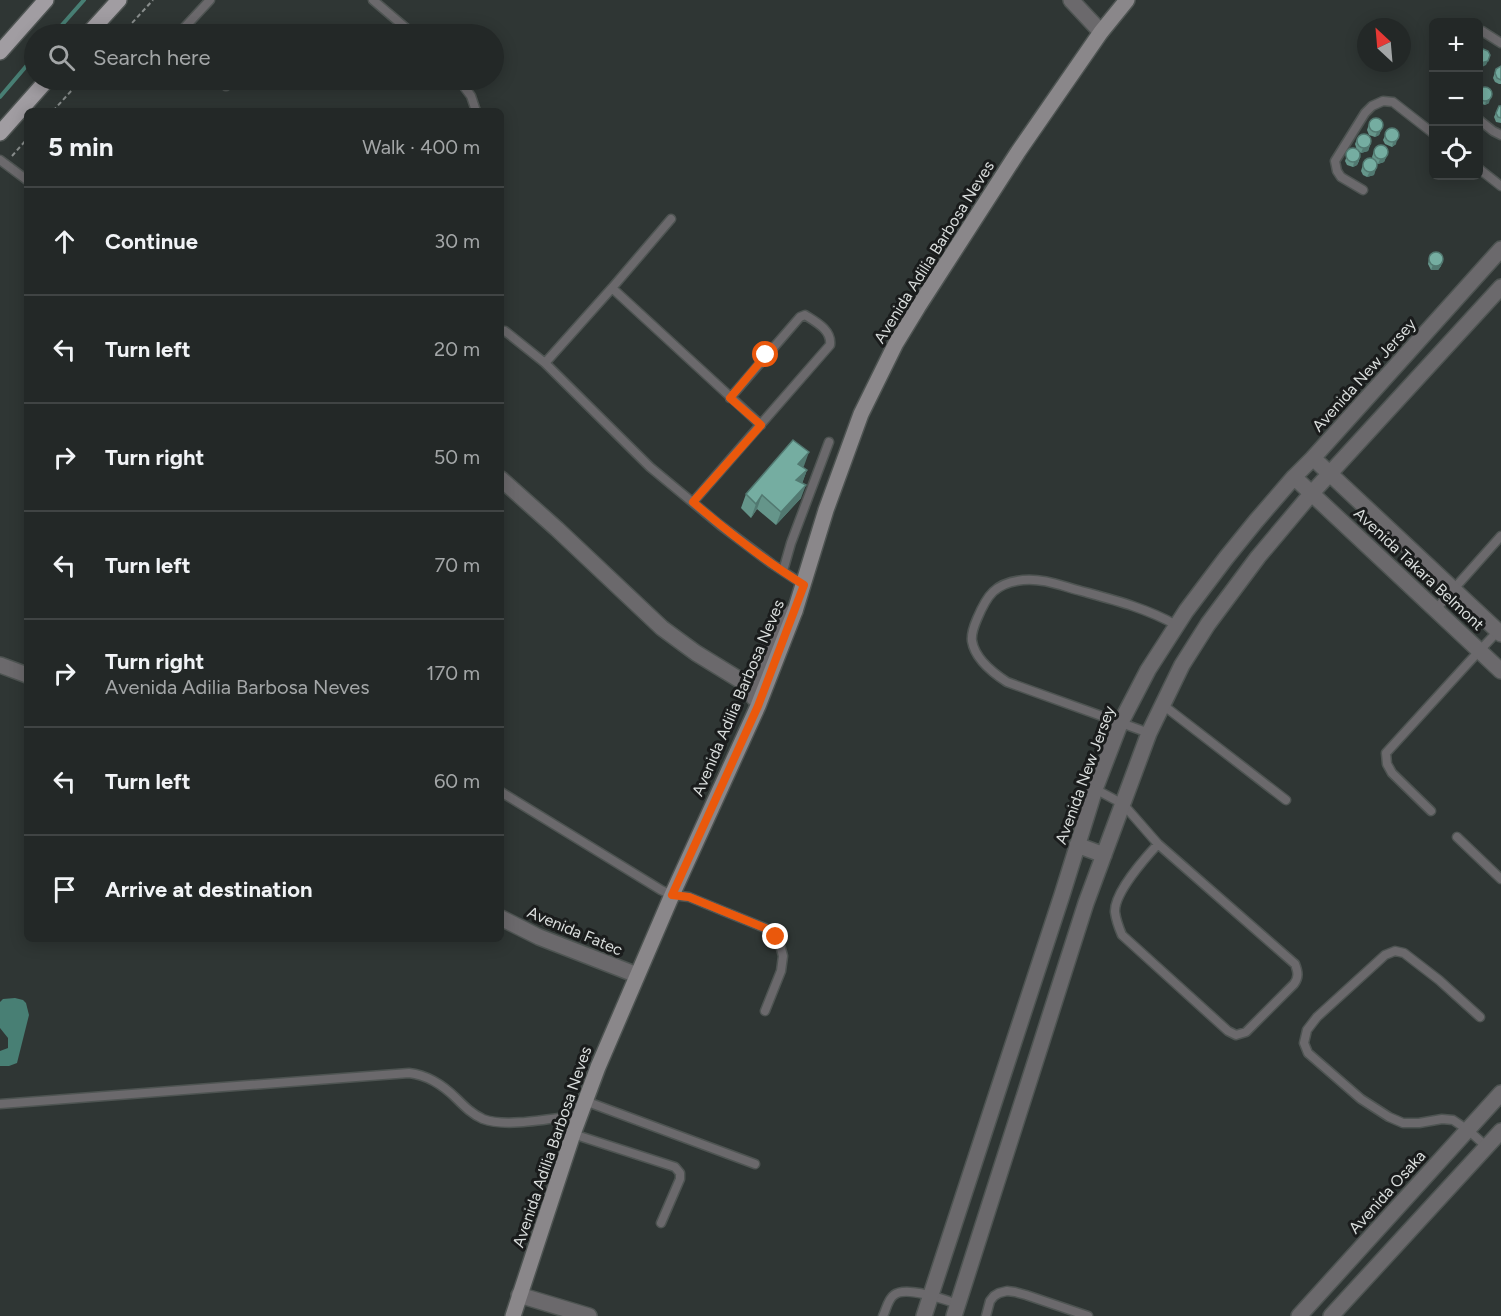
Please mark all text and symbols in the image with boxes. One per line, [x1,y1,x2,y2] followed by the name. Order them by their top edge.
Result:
[1357,18,1411,72] north arrow
[1429,18,1483,180] map controls
[1429,18,1483,72] button: +
[24,24,504,90] search box
[45,41,78,74] icon: search
[93,44,211,71] text: Search here
[1429,72,1483,126] button: −
[1429,126,1483,180] button: locate
[48,131,114,163] text: 5 min
[362,135,480,159] text: Walk · 400 m
[870,157,998,347] street label: Avenida Adilia Barbosa Neves
[48,225,81,258] icon: ahead
[105,228,198,255] text: Continue
[434,229,480,253] text: 30 m
[1308,314,1420,436] street label: Avenida New Jersey
[48,333,81,366] icon: left
[105,336,191,363] text: Turn left
[434,337,480,361] text: 20 m
[752,341,778,367] route start
[48,441,81,474] icon: right
[105,444,204,471] text: Turn right
[434,445,480,469] text: 50 m
[1350,504,1488,634] street label: Avenida Takara Belmont
[48,549,81,582] icon: left
[105,552,191,579] text: Turn left
[434,553,480,577] text: 70 m
[688,597,788,799] street label: Avenida Adilia Barbosa Neves
[105,648,204,675] text: Turn right
[48,657,81,690] icon: right
[426,661,480,685] text: 170 m
[105,675,370,699] text: Avenida Adilia Barbosa Neves
[1051,703,1119,847] street label: Avenida New Jersey
[48,765,81,798] icon: left
[105,768,191,795] text: Turn left
[434,769,480,793] text: 60 m
[48,873,81,906] icon: arrive
[105,876,313,903] text: Arrive at destination
[524,902,626,960] street label: Avenida Fatec
[762,923,788,949] route end
[509,1044,595,1250] street label: Avenida Adilia Barbosa Neves
[1345,1146,1429,1238] street label: Avenida Osaka

